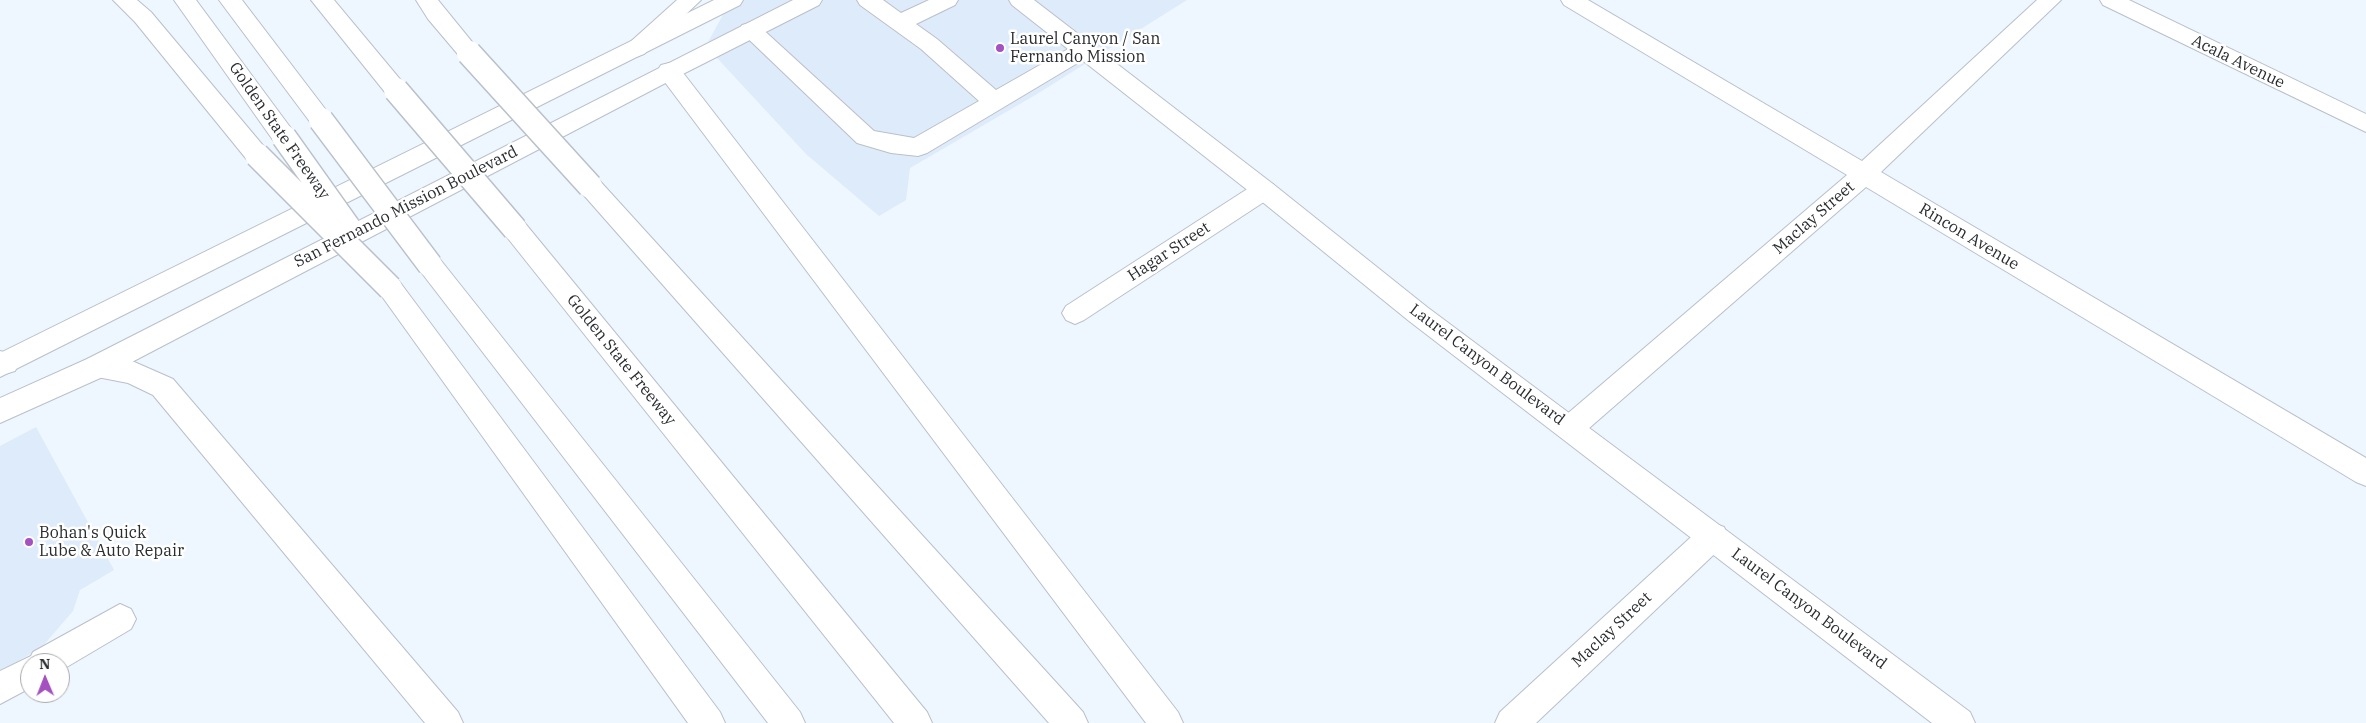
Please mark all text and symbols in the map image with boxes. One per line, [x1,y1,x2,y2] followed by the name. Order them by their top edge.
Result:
[1010,29,1160,67] place label: Laurel Canyon / San Fernando Mission
[2188,31,2288,93] street label: Acala Avenue
[994,42,1006,54] marker: Laurel Canyon / San Fernando Mission
[225,59,333,203] street label: Golden State Freeway
[291,142,521,272] street label: San Fernando Mission Boulevard
[1769,177,1859,259] street label: Maclay Street
[1915,200,2023,274] street label: Rincon Avenue
[1124,218,1214,286] street label: Hagar Street
[562,291,680,429] street label: Golden State Freeway
[1406,300,1568,430] street label: Laurel Canyon Boulevard
[39,523,184,561] place label: Bohan's Quick Lube & Auto Repair
[23,536,35,548] marker: Bohan's Quick Lube & Auto Repair
[1728,544,1890,674] street label: Laurel Canyon Boulevard
[1568,588,1656,672] street label: Maclay Street
[20,653,70,703] north arrow
[39,655,50,673] text: N

